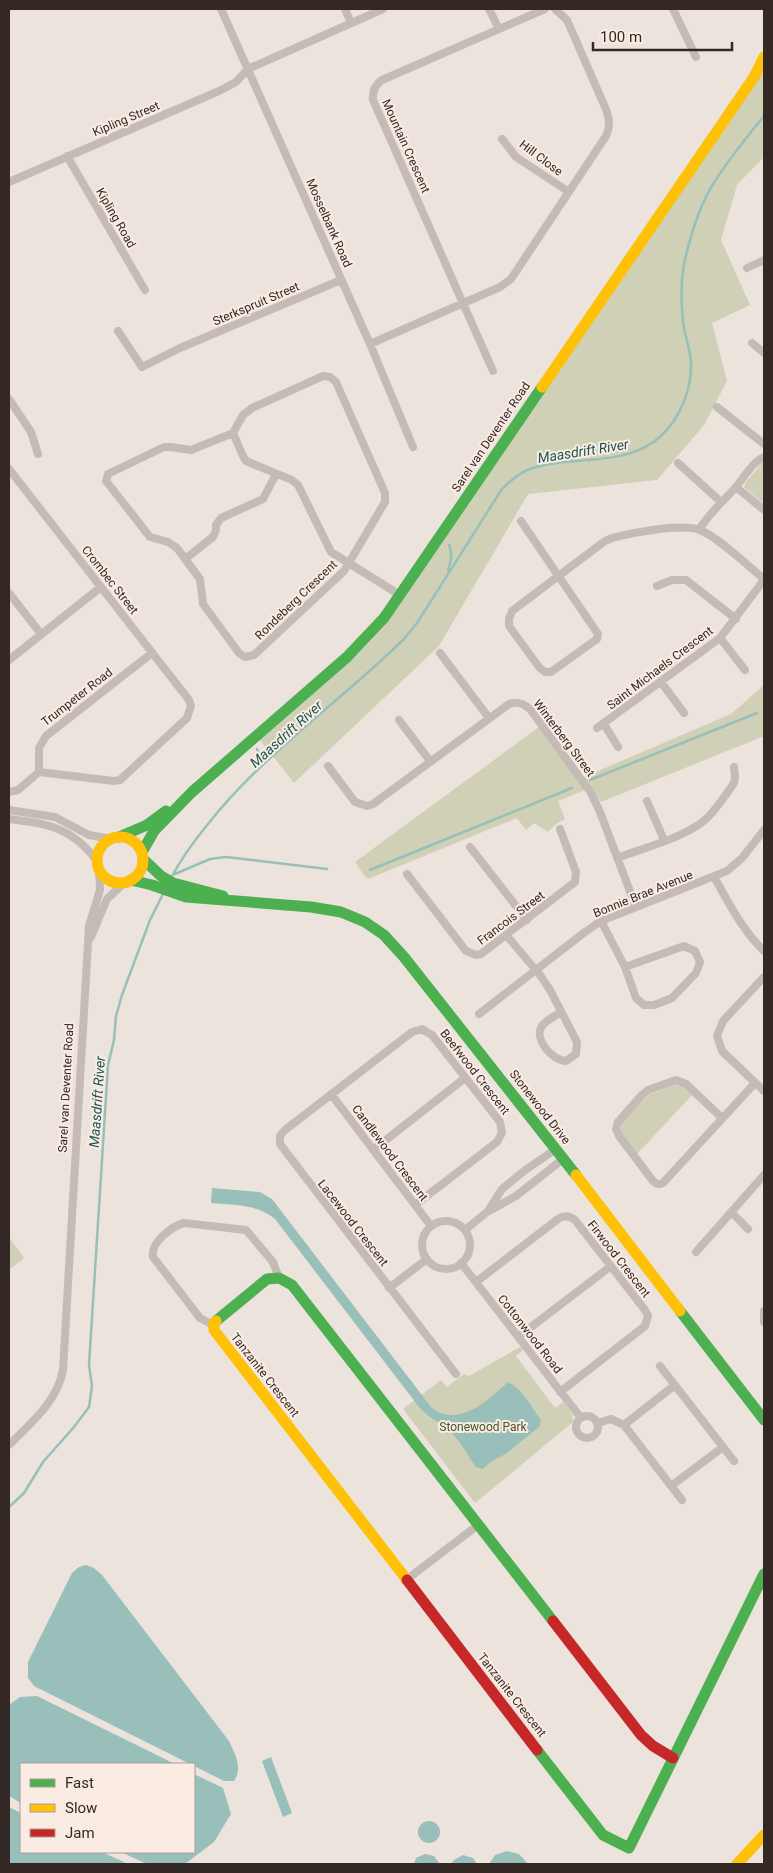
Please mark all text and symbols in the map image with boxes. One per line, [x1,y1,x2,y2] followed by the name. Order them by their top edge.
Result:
[593,20,732,52] scale bar
[600,28,642,46] text: 100 m
[379,97,433,195] street label: Mountain Crescent
[91,99,161,139] street label: Kipling Street
[517,137,565,179] street label: Hill Close
[303,177,355,269] street label: Mosselbank Road
[93,186,139,250] street label: Kipling Road
[211,279,301,329] street label: Sterkspruit Street
[449,379,533,495] street label: Sarel van Deventer Road
[536,436,630,466] water label: Maasdrift River
[79,543,141,617] street label: Crombec Street
[252,557,340,643] street label: Rondeberg Crescent
[604,624,716,712] street label: Saint Michaels Crescent
[39,665,115,729] street label: Trumpeter Road
[247,697,326,771] water label: Maasdrift River
[530,697,598,779] street label: Winterberg Street
[591,868,695,920] street label: Bonnie Brae Avenue
[475,888,547,948] street label: Francois Street
[56,1023,76,1153] street label: Sarel van Deventer Road
[437,1027,513,1117] street label: Beefwood Crescent
[86,1055,108,1148] water label: Maasdrift River
[507,1067,573,1147] street label: Stonewood Drive
[349,1102,431,1204] street label: Candlewood Crescent
[315,1177,391,1269] street label: Lacewood Crescent
[585,1218,653,1300] street label: Firwood Crescent
[495,1292,565,1376] street label: Cottonwood Road
[228,1330,302,1420] street label: Tanzanite Crescent
[439,1420,528,1434] park label: Stonewood Park
[475,1650,549,1740] street label: Tanzanite Crescent
[20,1763,195,1853] legend
[65,1774,94,1792] text: Fast
[65,1799,97,1817] text: Slow
[65,1824,95,1842] text: Jam

